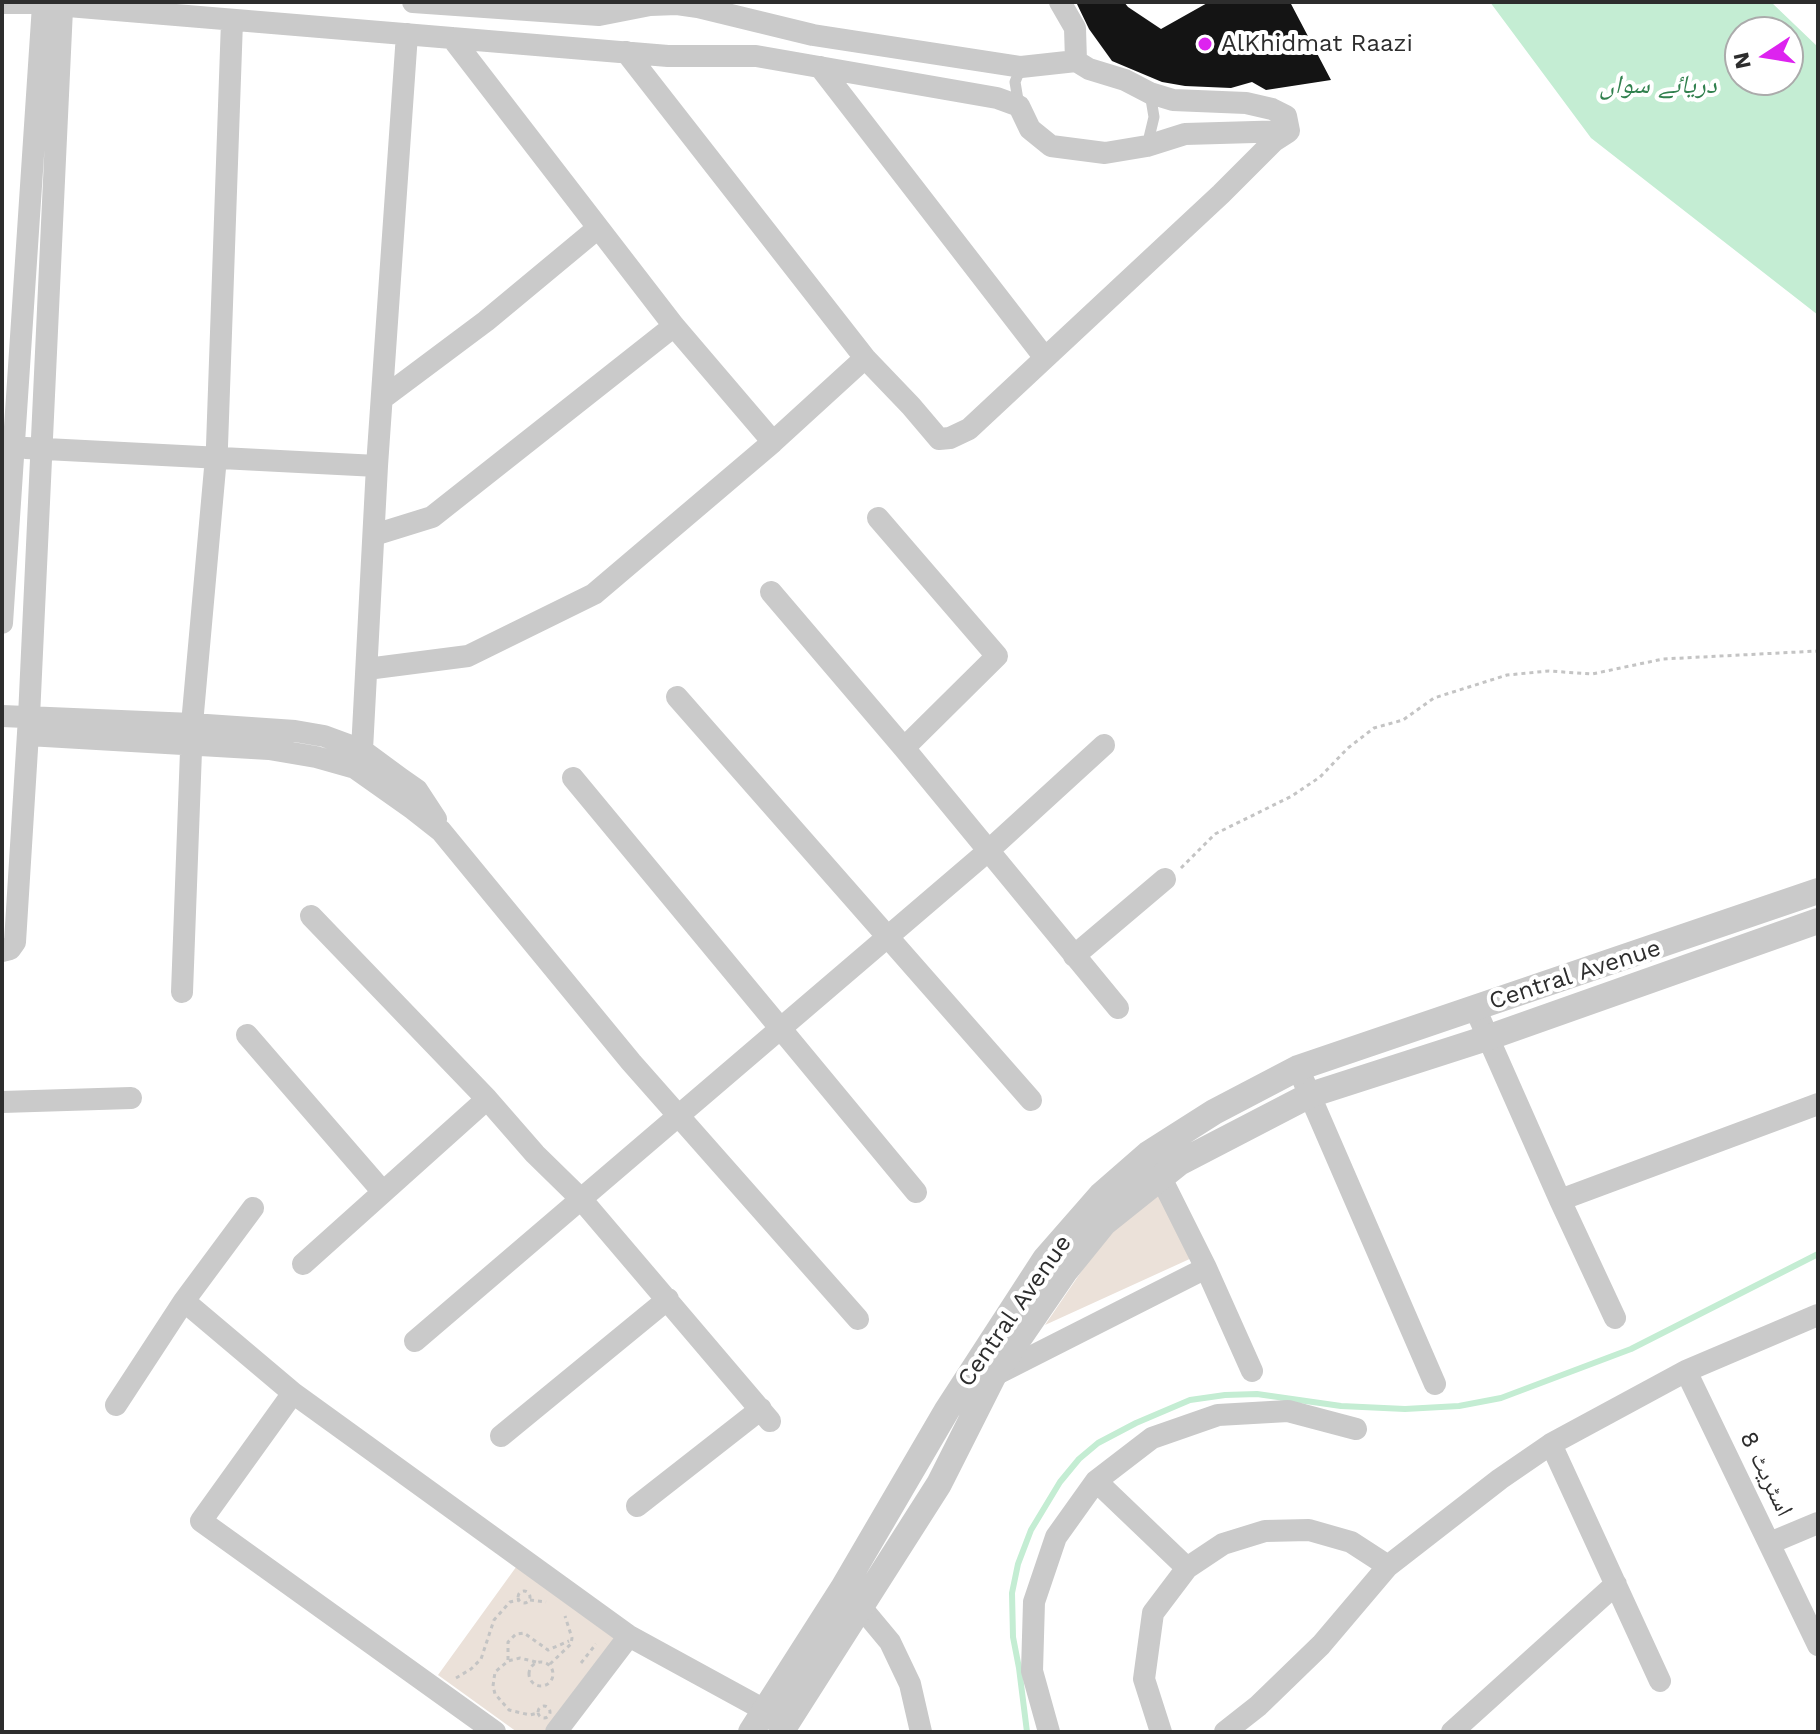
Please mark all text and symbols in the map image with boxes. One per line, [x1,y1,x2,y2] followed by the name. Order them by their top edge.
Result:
[1724,16,1804,96] north arrow
[1221,30,1413,58] place label: AlKhidmat Raazi
[1196,35,1214,53] marker: AlKhidmat Raazi
[1728,50,1756,71] text: N
[1599,69,1717,101] water label: دریائے سواں
[1486,934,1664,1016] street label: Central Avenue
[952,1230,1078,1392] street label: Central Avenue
[1733,1427,1799,1521] street label: اسٹریٹ 8

